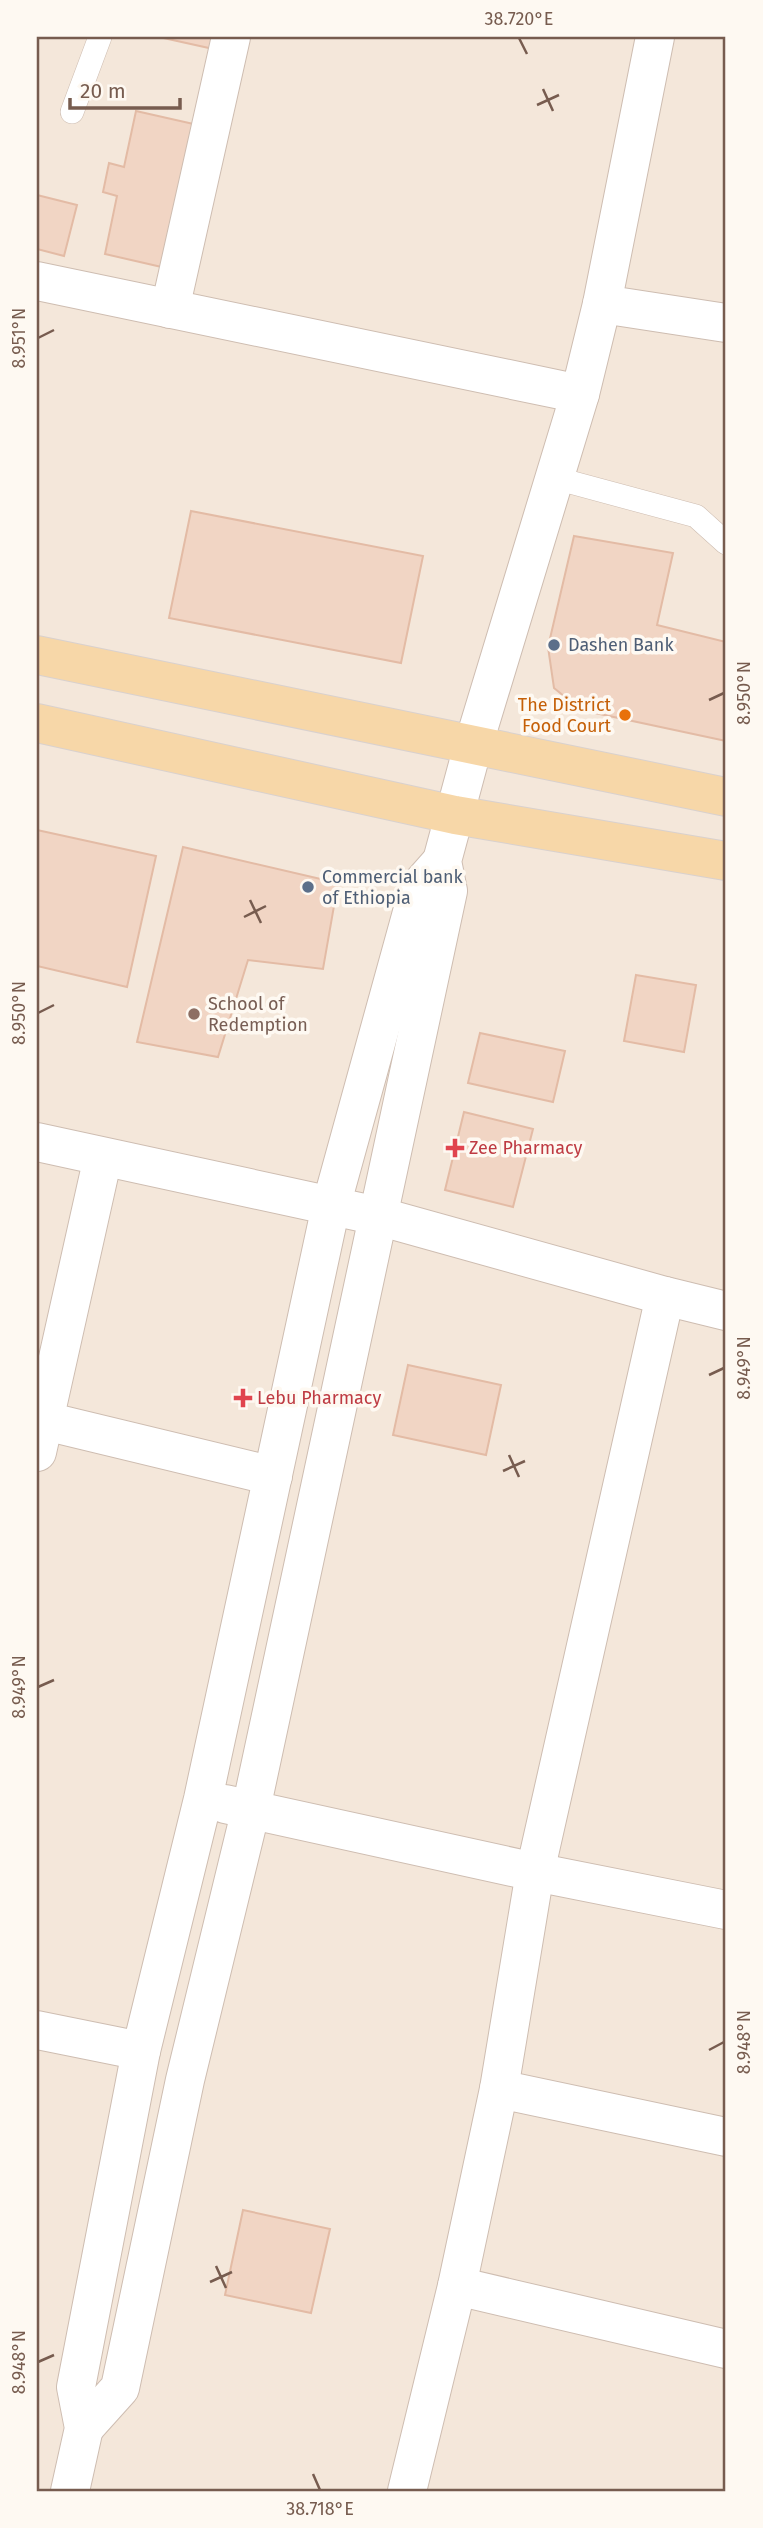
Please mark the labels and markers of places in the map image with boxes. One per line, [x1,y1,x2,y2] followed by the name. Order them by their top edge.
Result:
[568,634,674,656] place label: Dashen Bank
[546,637,562,653] marker: Dashen Bank
[518,694,611,737] place label: The District Food Court
[617,707,633,723] marker: The District Food Court
[322,866,463,909] place label: Commercial bank of Ethiopia
[300,879,316,895] marker: Commercial bank of Ethiopia
[208,993,308,1036] place label: School of Redemption
[186,1006,202,1022] marker: School of Redemption
[469,1137,583,1159] place label: Zee Pharmacy
[447,1140,463,1156] marker: Zee Pharmacy
[257,1387,381,1409] place label: Lebu Pharmacy
[235,1390,251,1406] marker: Lebu Pharmacy

